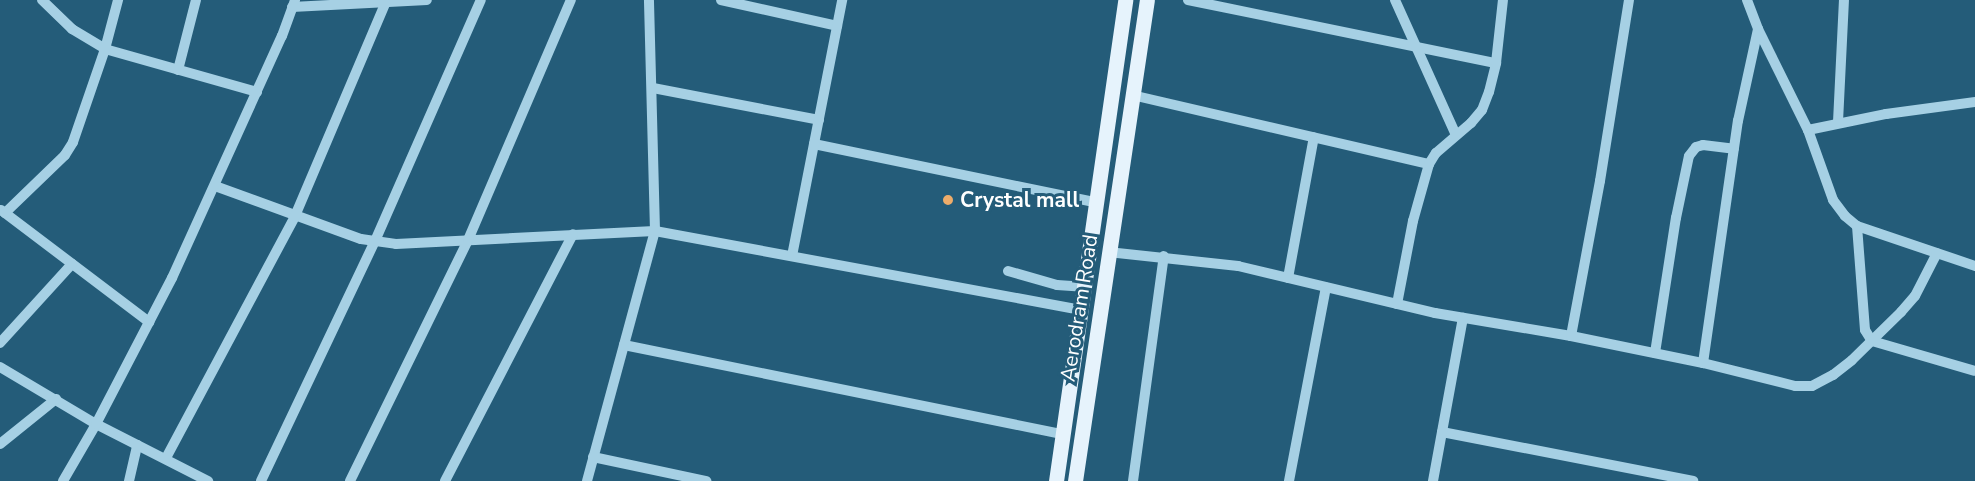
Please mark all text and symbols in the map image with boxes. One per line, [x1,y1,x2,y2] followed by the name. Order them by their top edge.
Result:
[960,187,1079,213] place label: Crystal mall
[941,193,955,207] marker: Crystal mall
[1055,233,1103,383] street label: Aerodram Road

